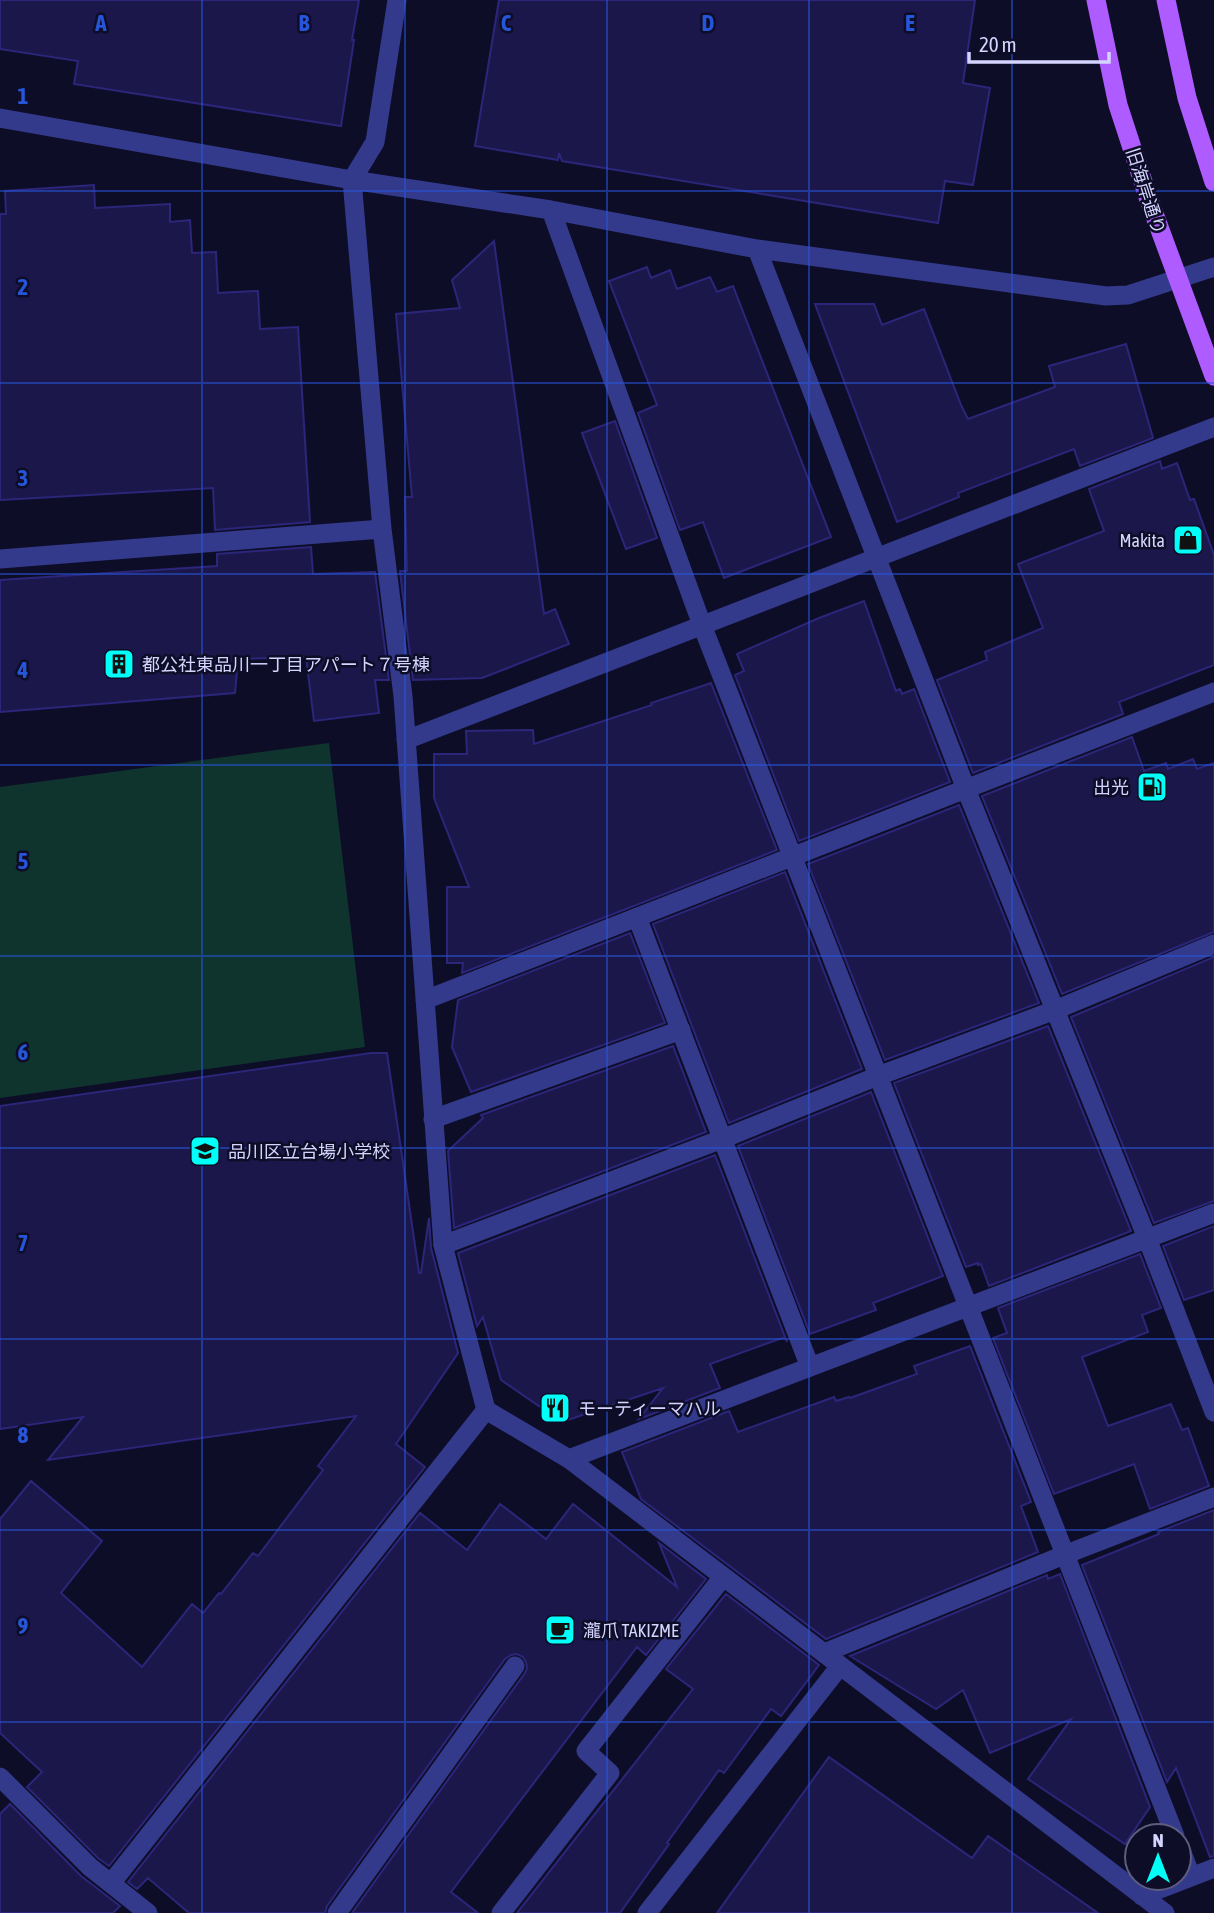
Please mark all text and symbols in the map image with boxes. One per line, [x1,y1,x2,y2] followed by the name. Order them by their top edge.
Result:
[94,10,107,36] text: A
[299,10,310,36] text: B
[501,10,512,36] text: C
[702,10,715,36] text: D
[905,10,915,36] text: E
[969,21,1109,65] scale bar
[979,32,1017,56] text: 20 m
[18,83,29,109] text: 1
[1122,145,1170,237] street label: 旧海岸通り
[18,274,28,300] text: 2
[18,465,28,491] text: 3
[1171,523,1205,557] shop icon: Makita
[1119,530,1165,551] place label: Makita
[102,647,136,681] building icon: 都公社東品川一丁目アパート７号棟
[142,654,430,675] place label: 都公社東品川一丁目アパート７号棟
[17,657,29,683] text: 4
[1135,770,1169,804] fuel station icon: 出光
[1093,777,1129,798] place label: 出光
[18,848,29,874] text: 5
[18,1039,29,1065] text: 6
[188,1134,222,1168] school or university icon: 品川区立台場小学校
[228,1141,390,1162] place label: 品川区立台場小学校
[18,1230,28,1256] text: 7
[538,1391,572,1425] restaurant icon: モーティーマハル
[578,1398,721,1419] place label: モーティーマハル
[18,1422,29,1448] text: 8
[18,1613,29,1639] text: 9
[543,1613,577,1647] cafe icon: 瀧爪 TAKIZME
[583,1620,679,1641] place label: 瀧爪 TAKIZME
[1123,1822,1193,1892] north arrow
[1152,1829,1164,1851] text: N

